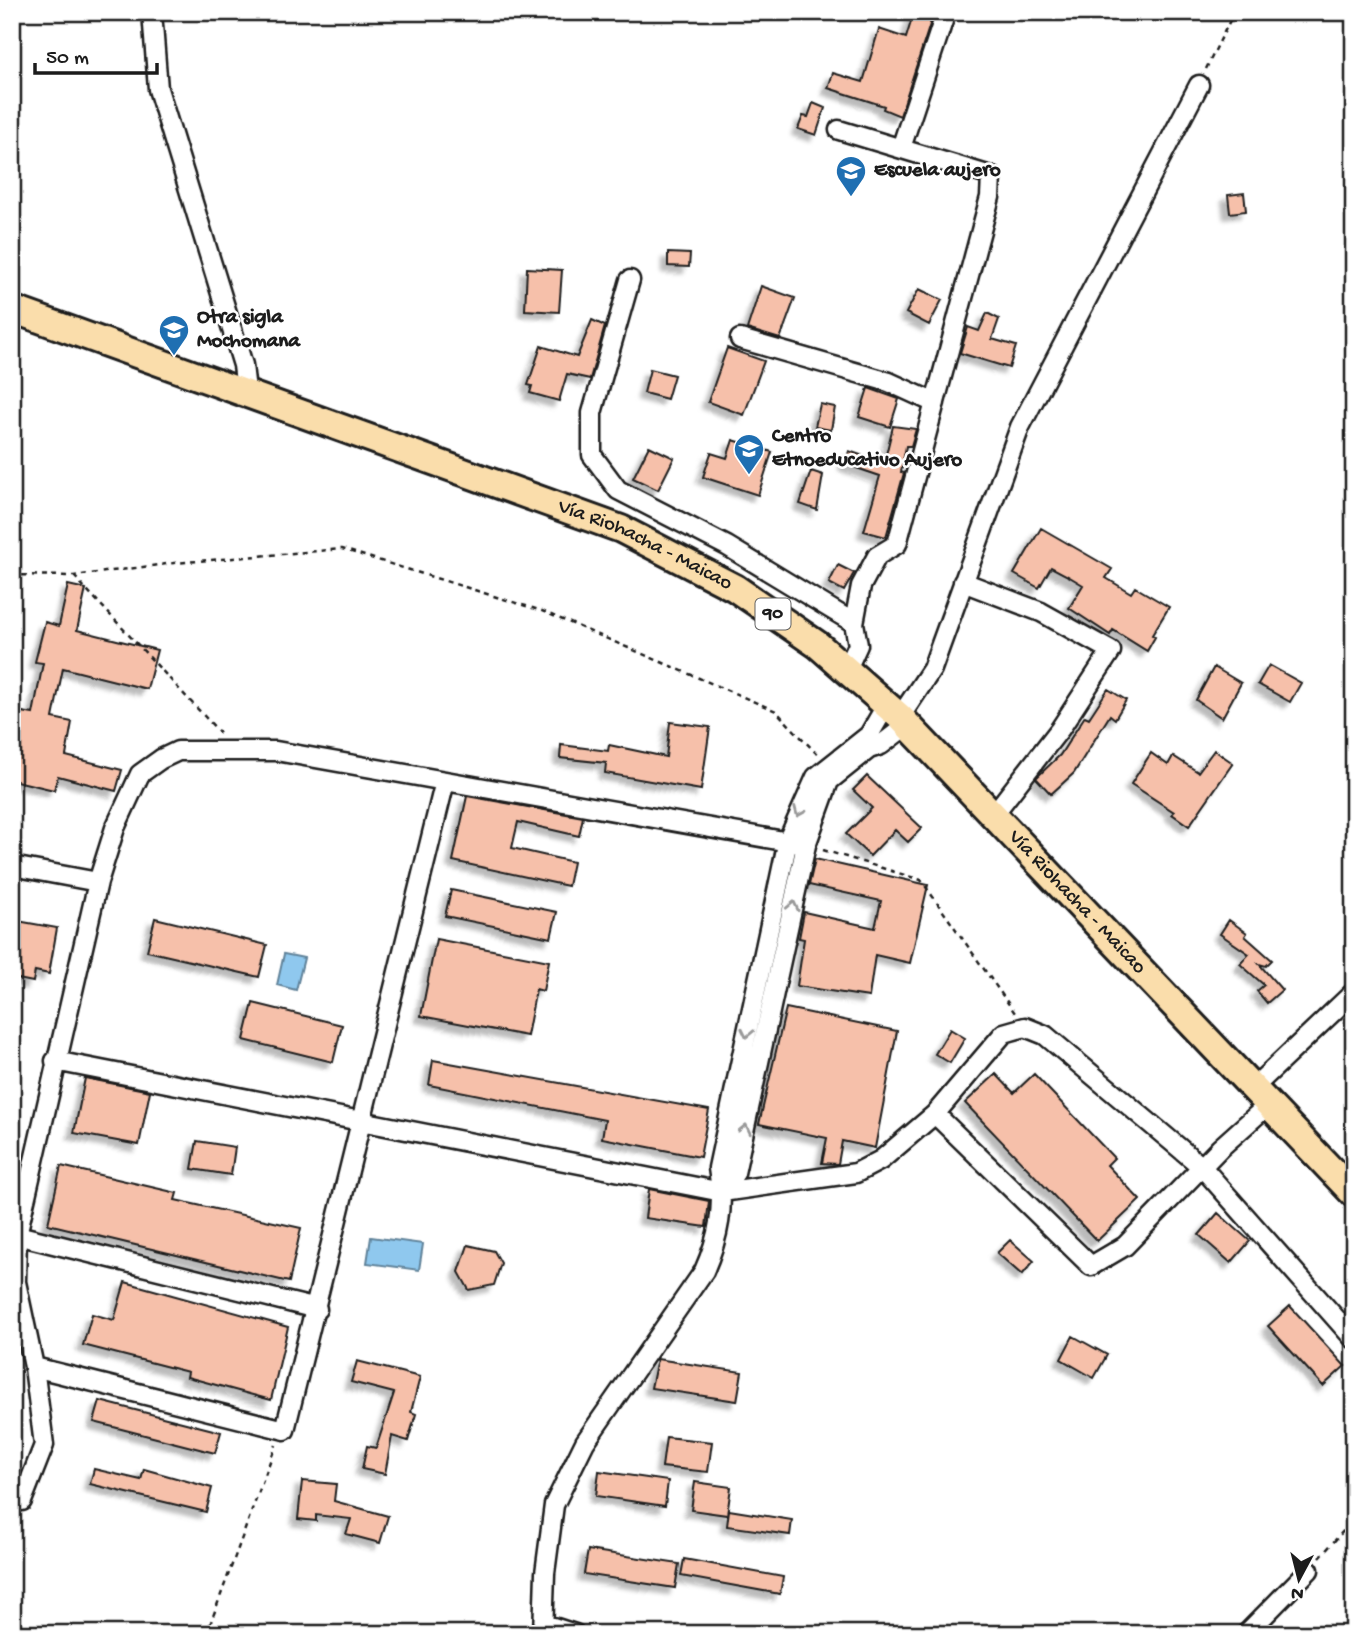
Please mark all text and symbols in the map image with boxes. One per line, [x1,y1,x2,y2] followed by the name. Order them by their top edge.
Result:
[35,32,158,76] scale bar
[46,47,89,72] text: 50 m
[834,154,868,198] school or university icon: Escuela aujero
[874,159,1001,184] place label: Escuela aujero
[197,306,301,355] place label: Otra sigla Mochomana
[157,313,191,357] school or university icon: Otra sigla Mochomana
[771,425,962,474] place label: Centro Etnoeducativo Aujero
[732,432,766,476] school or university icon: Centro Etnoeducativo Aujero
[553,494,736,597] street label: Vía Riohacha - Maicao
[756,598,790,629] road number: 90
[793,805,807,817] one-way arrow
[1002,825,1151,980] street label: Vía Riohacha - Maicao
[784,900,799,912] one-way arrow
[740,1027,755,1039] one-way arrow
[737,1123,751,1135] one-way arrow
[1264,1544,1334,1614] north arrow
[1290,1580,1305,1605] text: N

